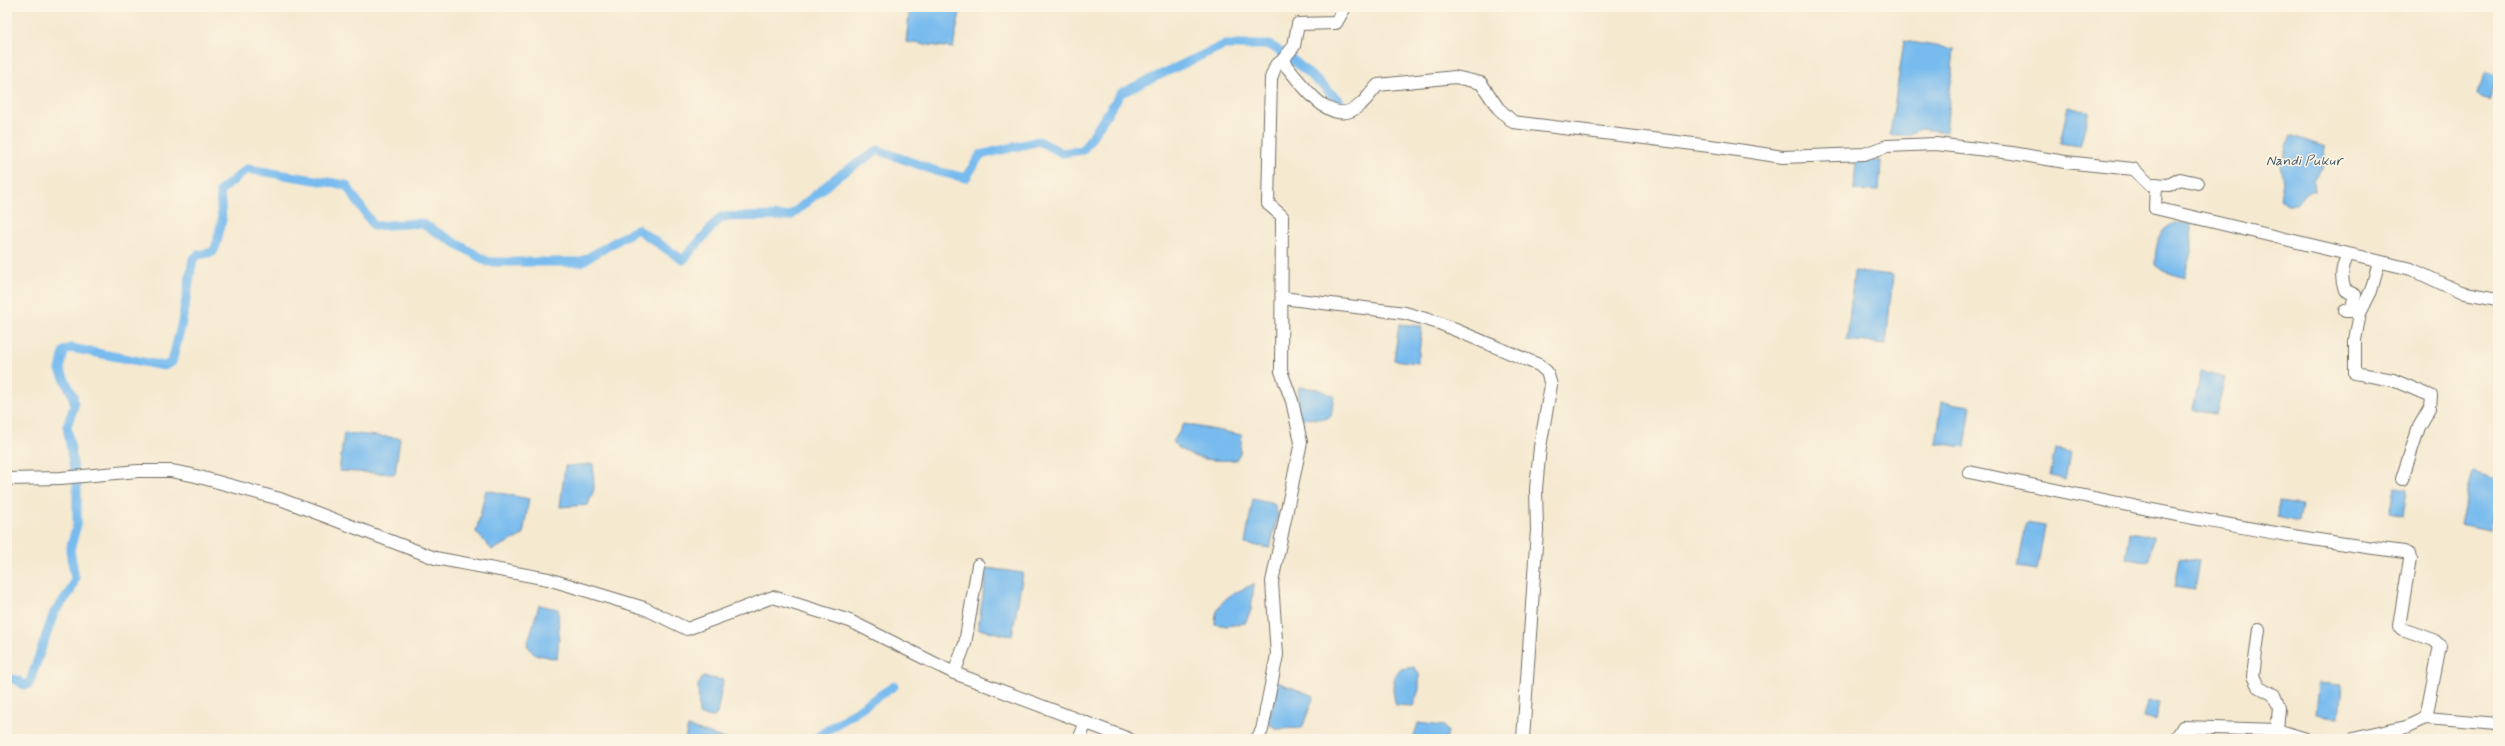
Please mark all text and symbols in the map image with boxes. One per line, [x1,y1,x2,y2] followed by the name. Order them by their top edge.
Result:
[2266,152,2344,170] water label: Nandi Pukur

